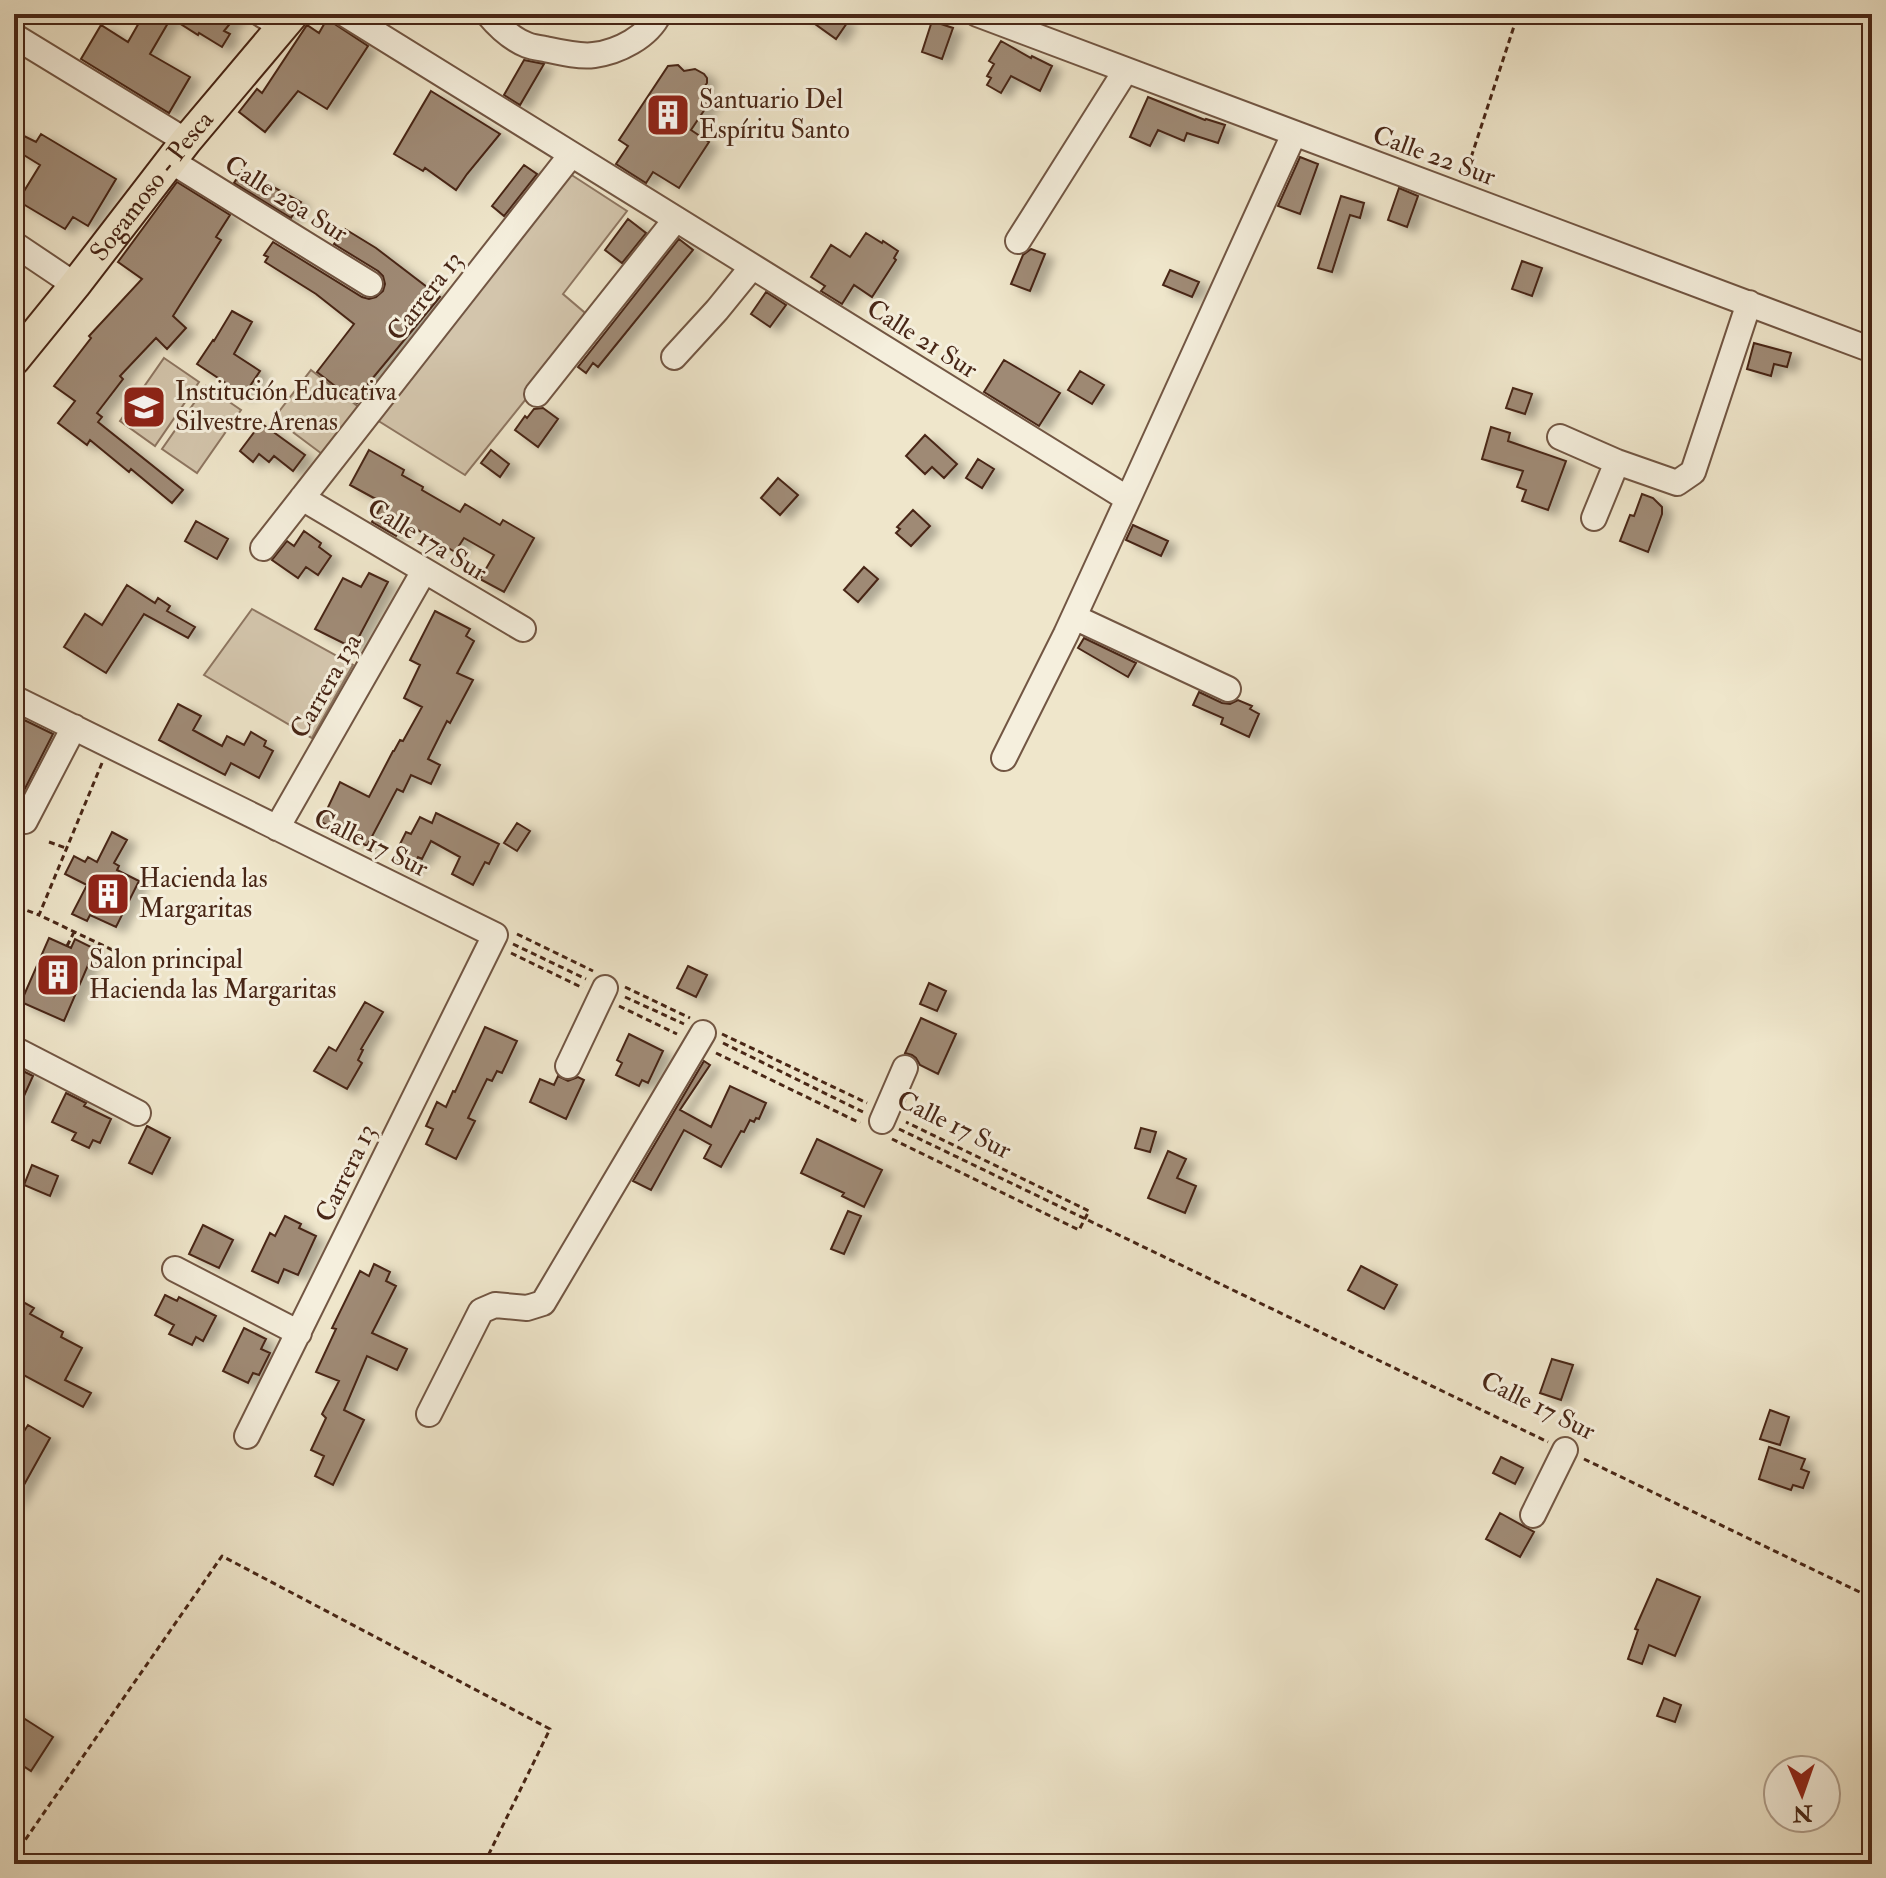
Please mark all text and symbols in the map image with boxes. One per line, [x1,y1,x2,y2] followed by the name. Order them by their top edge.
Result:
[699,84,850,147] place label: Santuario Del Espíritu Santo
[644,91,692,139] building icon: Santuario Del Espíritu Santo
[83,104,221,268] street label: Sogamoso - Pesca
[1368,119,1500,193] street label: Calle 22 Sur
[218,149,354,250] street label: Calle 20a Sur
[380,245,470,347] street label: Carrera 13
[861,292,984,386] street label: Calle 21 Sur
[175,376,397,438] place label: Institución Educativa Silvestre Arenas
[120,383,168,431] school or university icon: Institución Educativa Silvestre Arenas
[361,492,493,588] street label: Calle 17a Sur
[283,628,369,744] street label: Carrera 13a
[309,802,434,885] street label: Calle 17 Sur
[139,863,268,925] place label: Hacienda las Margaritas
[84,870,132,918] building icon: Hacienda las Margaritas
[89,944,336,1006] place label: Salon principal Hacienda las Margaritas
[34,951,82,999] building icon: Salon principal Hacienda las Margaritas
[892,1084,1017,1167] street label: Calle 17 Sur
[309,1119,383,1227] street label: Carrera 13
[1476,1365,1601,1448] street label: Calle 17 Sur
[1762,1754,1842,1834] north arrow
[1792,1799,1814,1827] text: N

